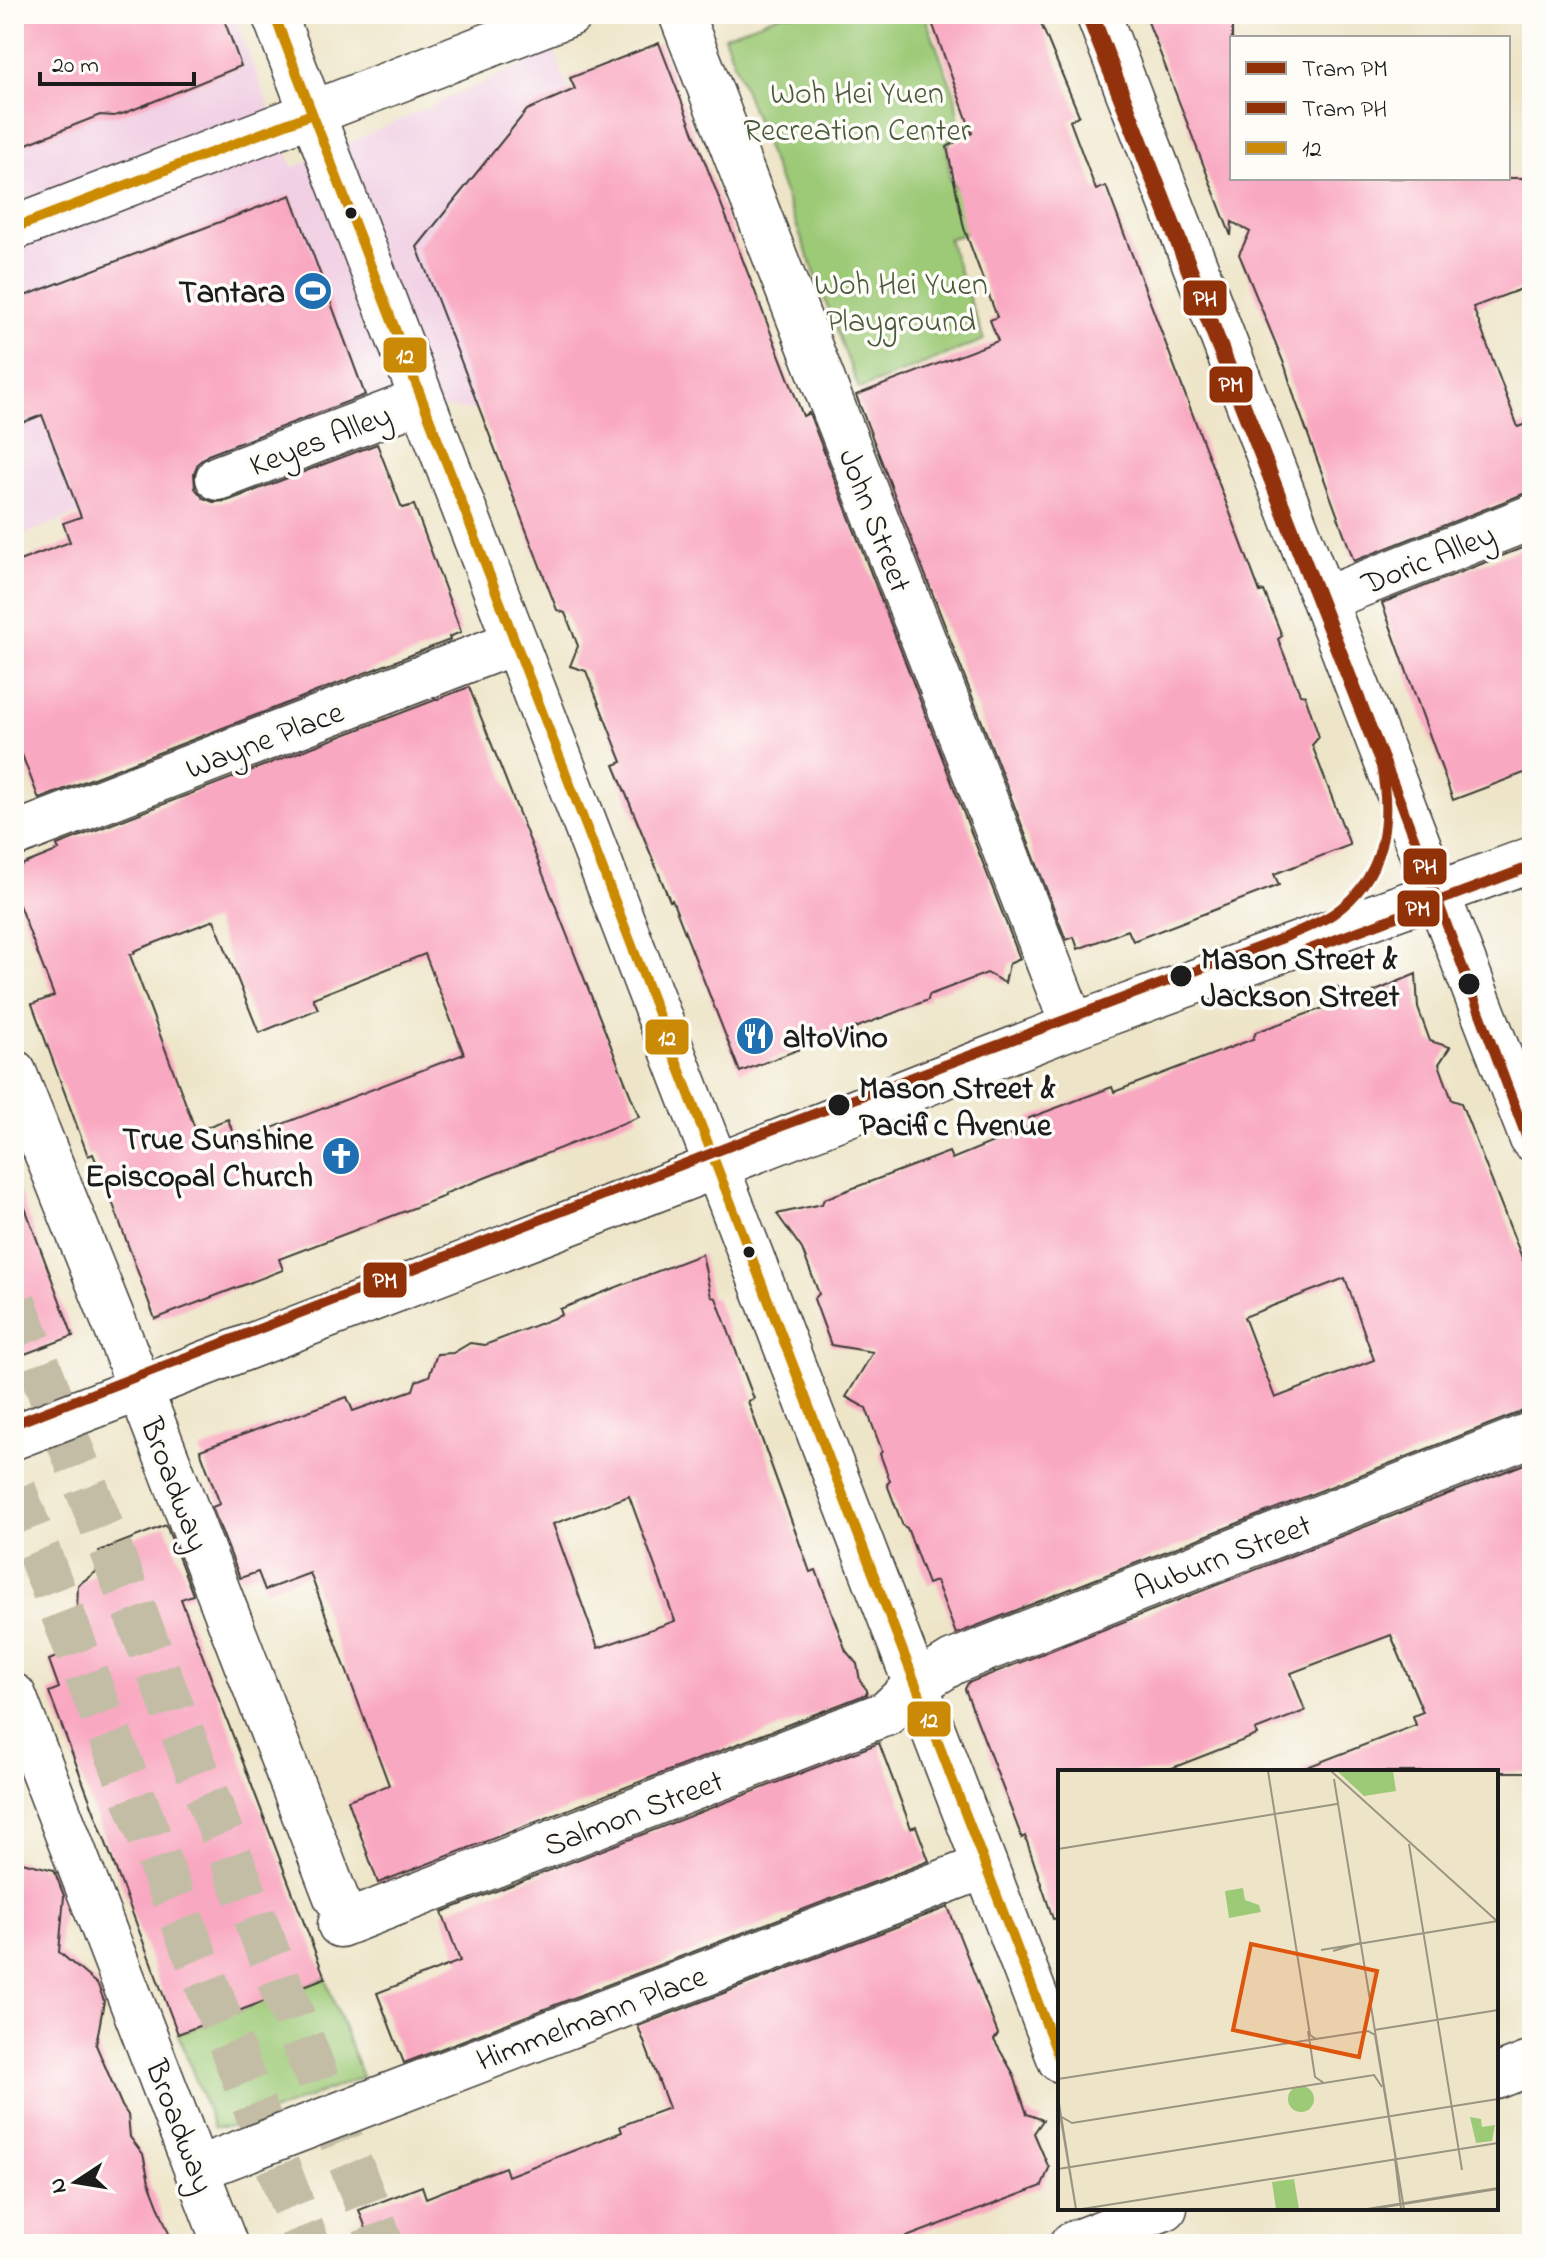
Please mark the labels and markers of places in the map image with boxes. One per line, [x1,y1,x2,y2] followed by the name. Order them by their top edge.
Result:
[343,205,359,221] unlabelled marker
[292,270,334,312] sports icon: Tantara
[178,271,285,318] place label: Tantara
[1201,938,1400,1022] place label: Mason Street & Jackson Street
[1168,963,1194,989] marker: Mason Street & Jackson Street
[1456,971,1482,997] unlabelled marker
[734,1015,776,1057] restaurant icon: altoVino
[783,1016,888,1063] place label: altoVino
[859,1067,1056,1151] place label: Mason Street & Pacific Avenue
[826,1092,852,1118] marker: Mason Street & Pacific Avenue
[85,1118,315,1202] place label: True Sunshine Episcopal Church
[320,1135,362,1177] church icon: True Sunshine Episcopal Church
[741,1244,757,1260] unlabelled marker

